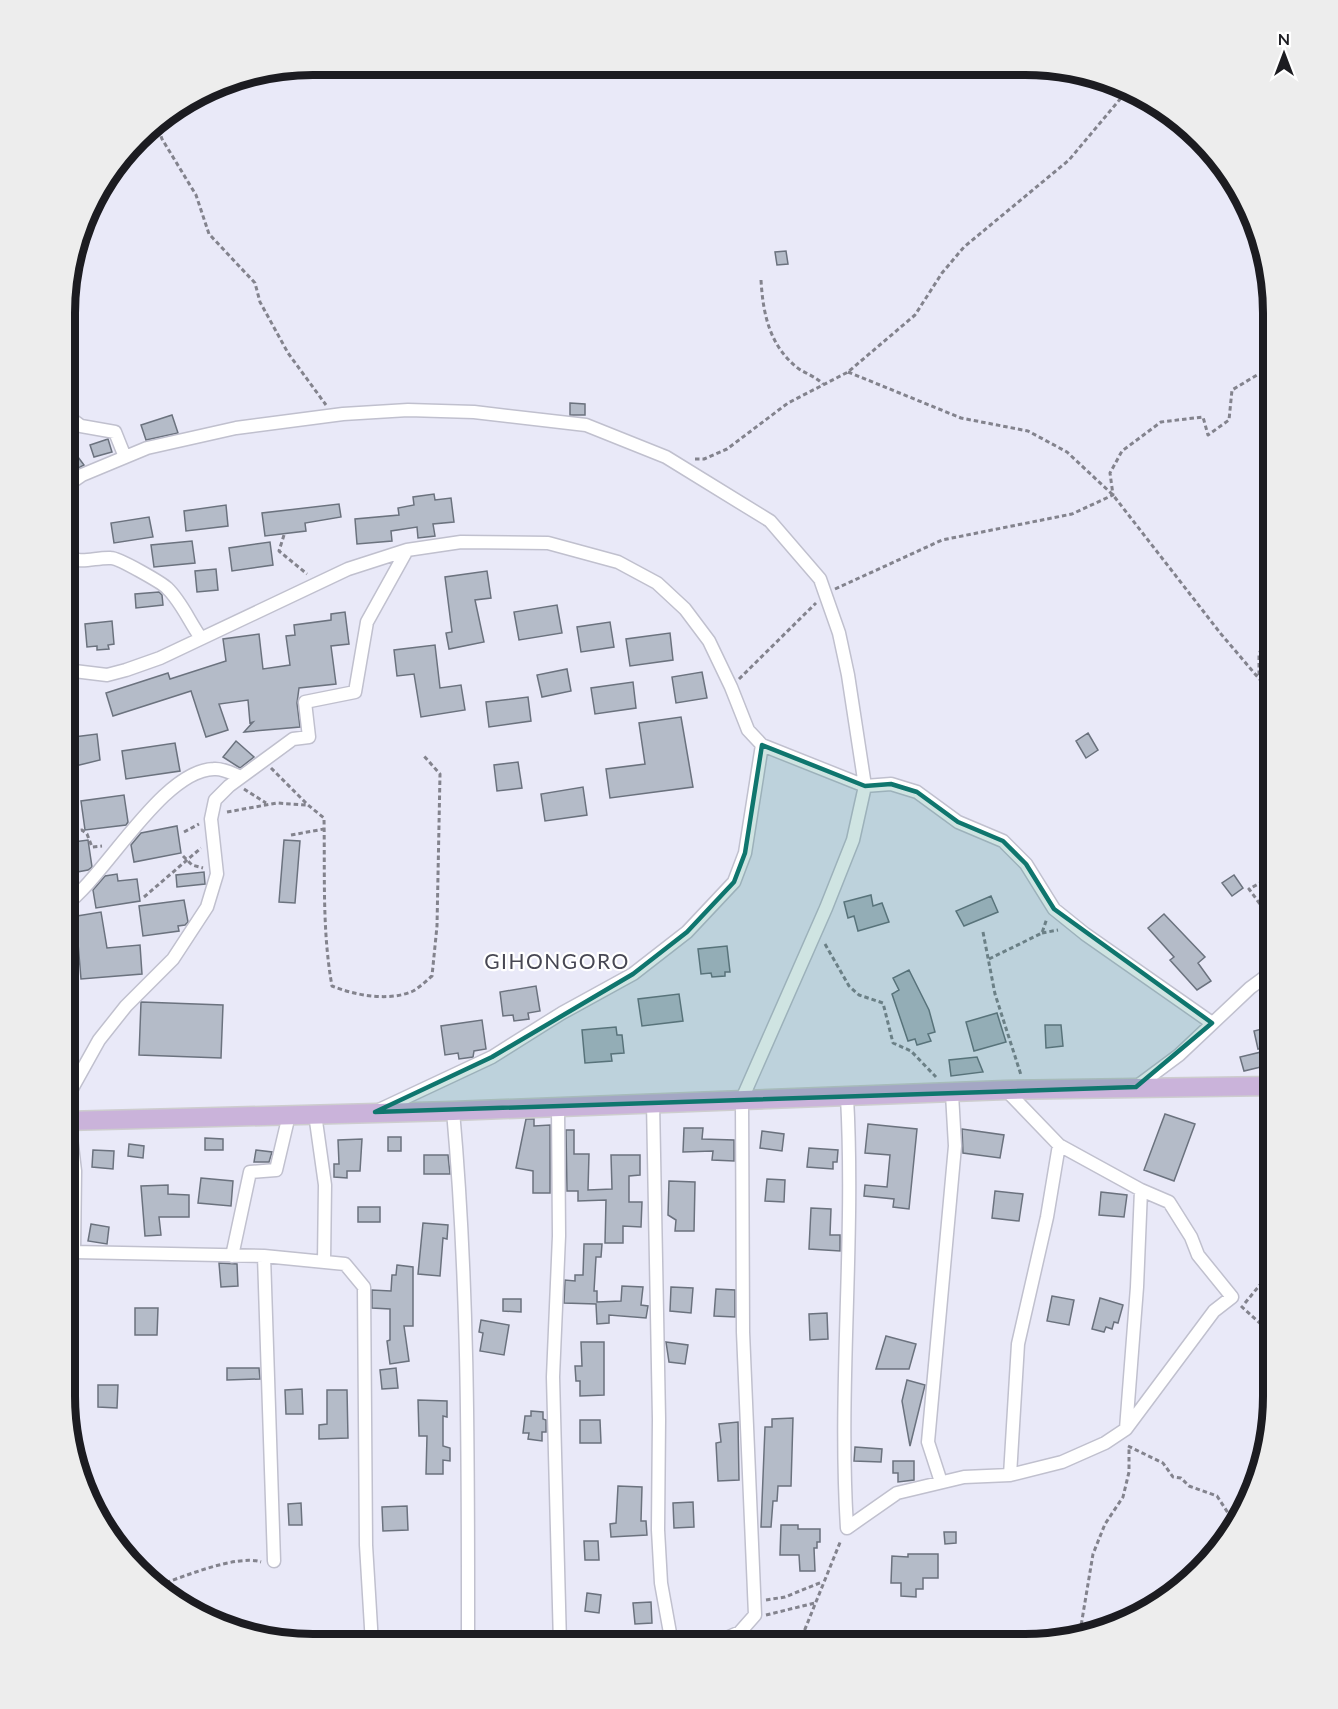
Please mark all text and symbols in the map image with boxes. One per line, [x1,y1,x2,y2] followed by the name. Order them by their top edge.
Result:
[1254,24,1314,84] north arrow
[1278,29,1290,48] text: N
[484,948,630,973] district label: GIHONGORO

